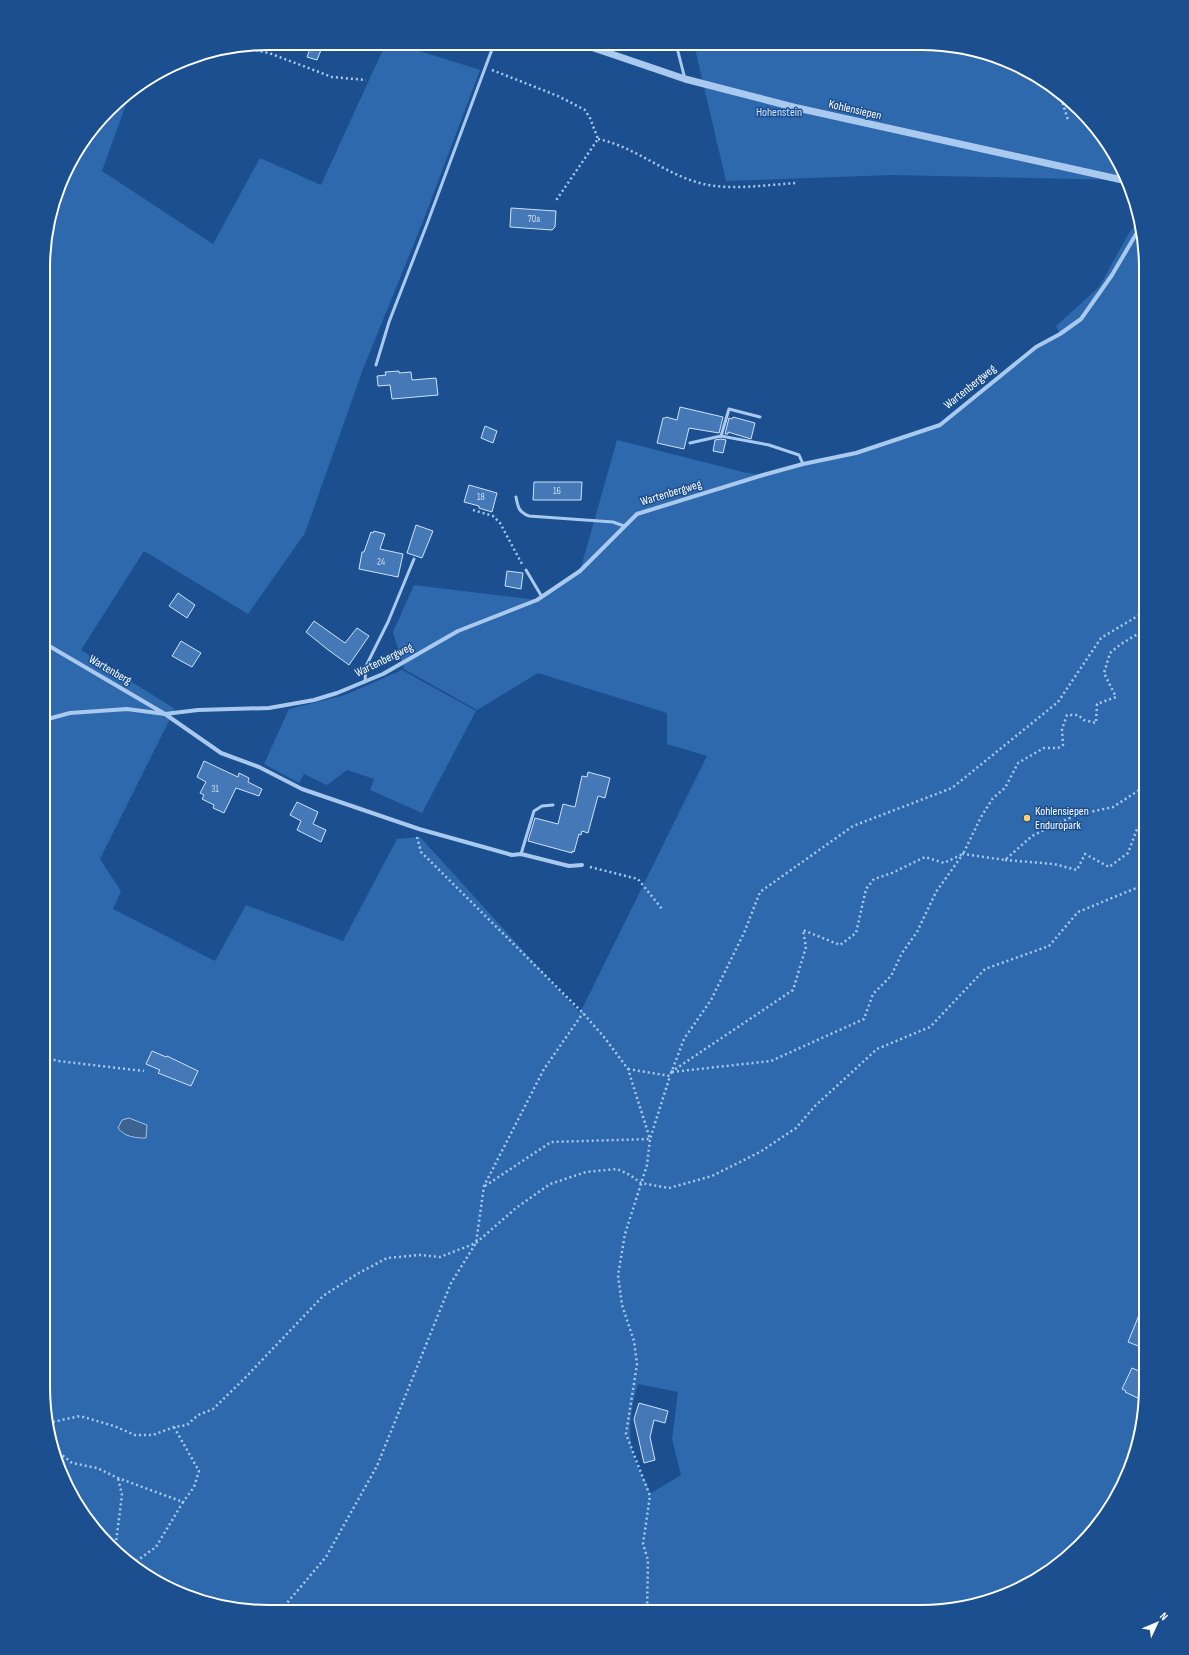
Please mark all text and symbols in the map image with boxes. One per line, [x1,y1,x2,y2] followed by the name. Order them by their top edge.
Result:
[827,97,883,123] street label: Kohlensiepen
[756,105,802,120] park label: Hohenstein
[528,213,540,225] house number: 70a
[941,361,999,413] street label: Wartenbergweg
[639,477,704,509] street label: Wartenbergweg
[553,485,561,497] house number: 16
[477,491,485,503] house number: 18
[377,556,385,568] house number: 24
[352,639,416,681] street label: Wartenbergweg
[86,652,134,688] street label: Wartenberg
[211,783,219,795] house number: 31
[1035,804,1089,833] place label: Kohlensiepen Enduropark
[1022,813,1032,823] marker: Kohlensiepen Enduropark
[1137,1603,1177,1643] north arrow
[1157,1610,1171,1623] text: N

